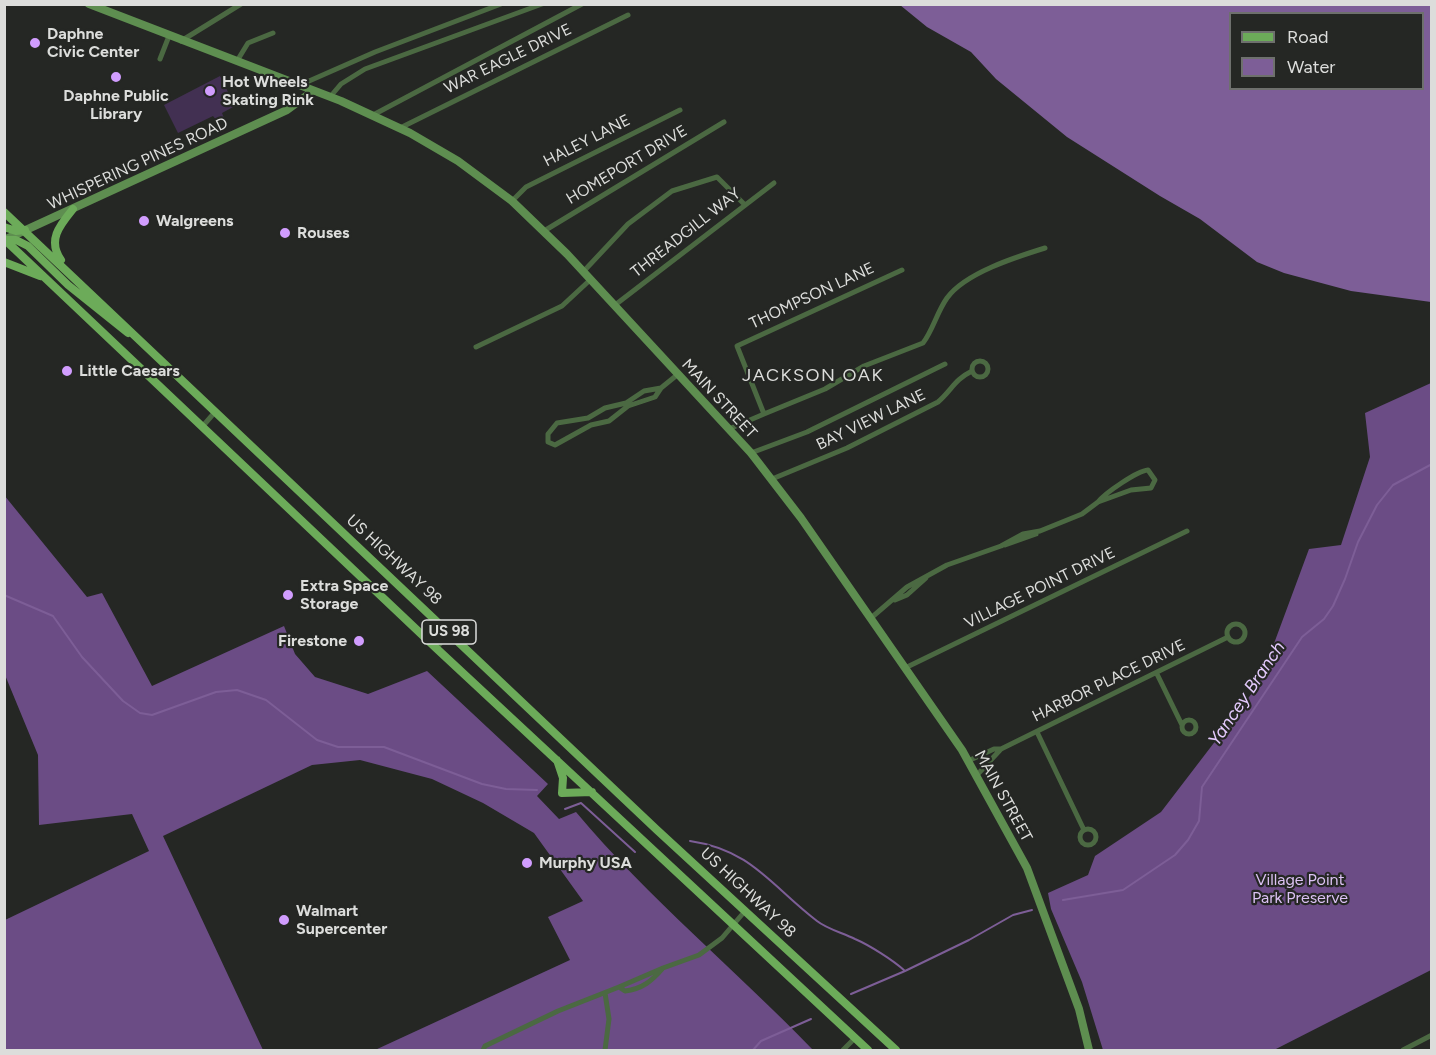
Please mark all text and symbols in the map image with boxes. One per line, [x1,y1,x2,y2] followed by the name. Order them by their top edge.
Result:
[1229,12,1424,90] legend
[441,20,575,98] street label: WAR EAGLE DRIVE
[47,24,139,62] place label: Daphne Civic Center
[1287,26,1328,48] text: Road
[28,36,42,50] marker: Daphne Civic Center
[1287,56,1335,78] text: Water
[109,70,123,84] marker: Daphne Public Library
[222,72,314,110] place label: Hot Wheels Skating Rink
[203,84,217,98] marker: Hot Wheels Skating Rink
[63,86,169,124] place label: Daphne Public Library
[540,111,634,171] street label: HALEY LANE
[45,114,231,214] street label: WHISPERING PINES ROAD
[563,121,691,209] street label: HOMEPORT DRIVE
[627,184,745,282] street label: THREADGILL WAY
[156,211,233,231] place label: Walgreens
[137,214,151,228] marker: Walgreens
[297,223,349,243] place label: Rouses
[278,226,292,240] marker: Rouses
[746,259,878,333] street label: THOMPSON LANE
[677,355,761,443] street label: MAIN STREET
[79,361,180,381] place label: Little Caesars
[60,364,74,378] marker: Little Caesars
[742,365,884,387] district label: JACKSON OAK
[813,385,929,455] street label: BAY VIEW LANE
[342,511,446,609] street label: US HIGHWAY 98
[962,543,1118,633] street label: VILLAGE POINT DRIVE
[300,576,388,614] place label: Extra Space Storage
[281,588,295,602] marker: Extra Space Storage
[422,620,476,644] road number: US 98
[278,631,347,651] place label: Firestone
[352,634,366,648] marker: Firestone
[1029,636,1189,726] street label: HARBOR PLACE DRIVE
[1204,638,1290,750] water label: Yancey Branch
[970,747,1036,845] street label: MAIN STREET
[696,844,800,942] street label: US HIGHWAY 98
[539,853,632,873] place label: Murphy USA
[520,856,534,870] marker: Murphy USA
[1252,870,1348,908] park label: Village Point Park Preserve
[296,901,387,939] place label: Walmart Supercenter
[277,913,291,927] marker: Walmart Supercenter

